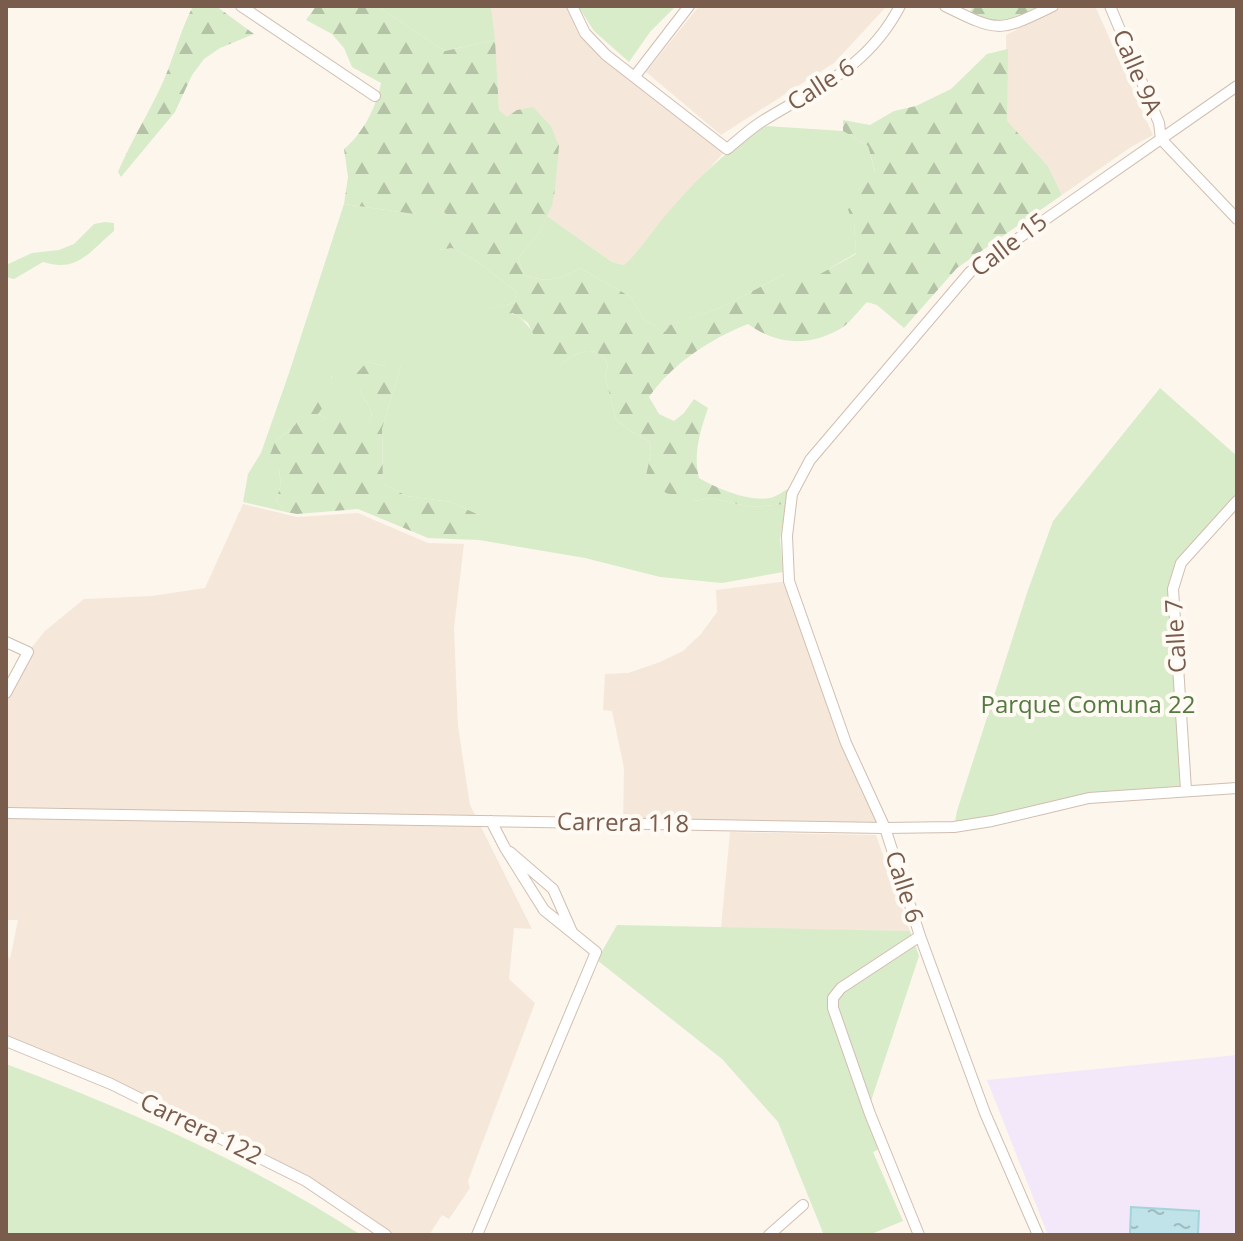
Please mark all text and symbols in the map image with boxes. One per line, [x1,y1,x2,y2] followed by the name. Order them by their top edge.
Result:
[1106,24,1171,120] street label: Calle 9A
[780,50,860,118] street label: Calle 6
[963,204,1053,283] street label: Calle 15
[1156,598,1193,674] street label: Calle 7
[981,687,1195,720] park label: Parque Comuna 22
[557,804,689,839] street label: Carrera 118
[878,846,933,927] street label: Calle 6
[135,1084,268,1171] street label: Carrera 122

